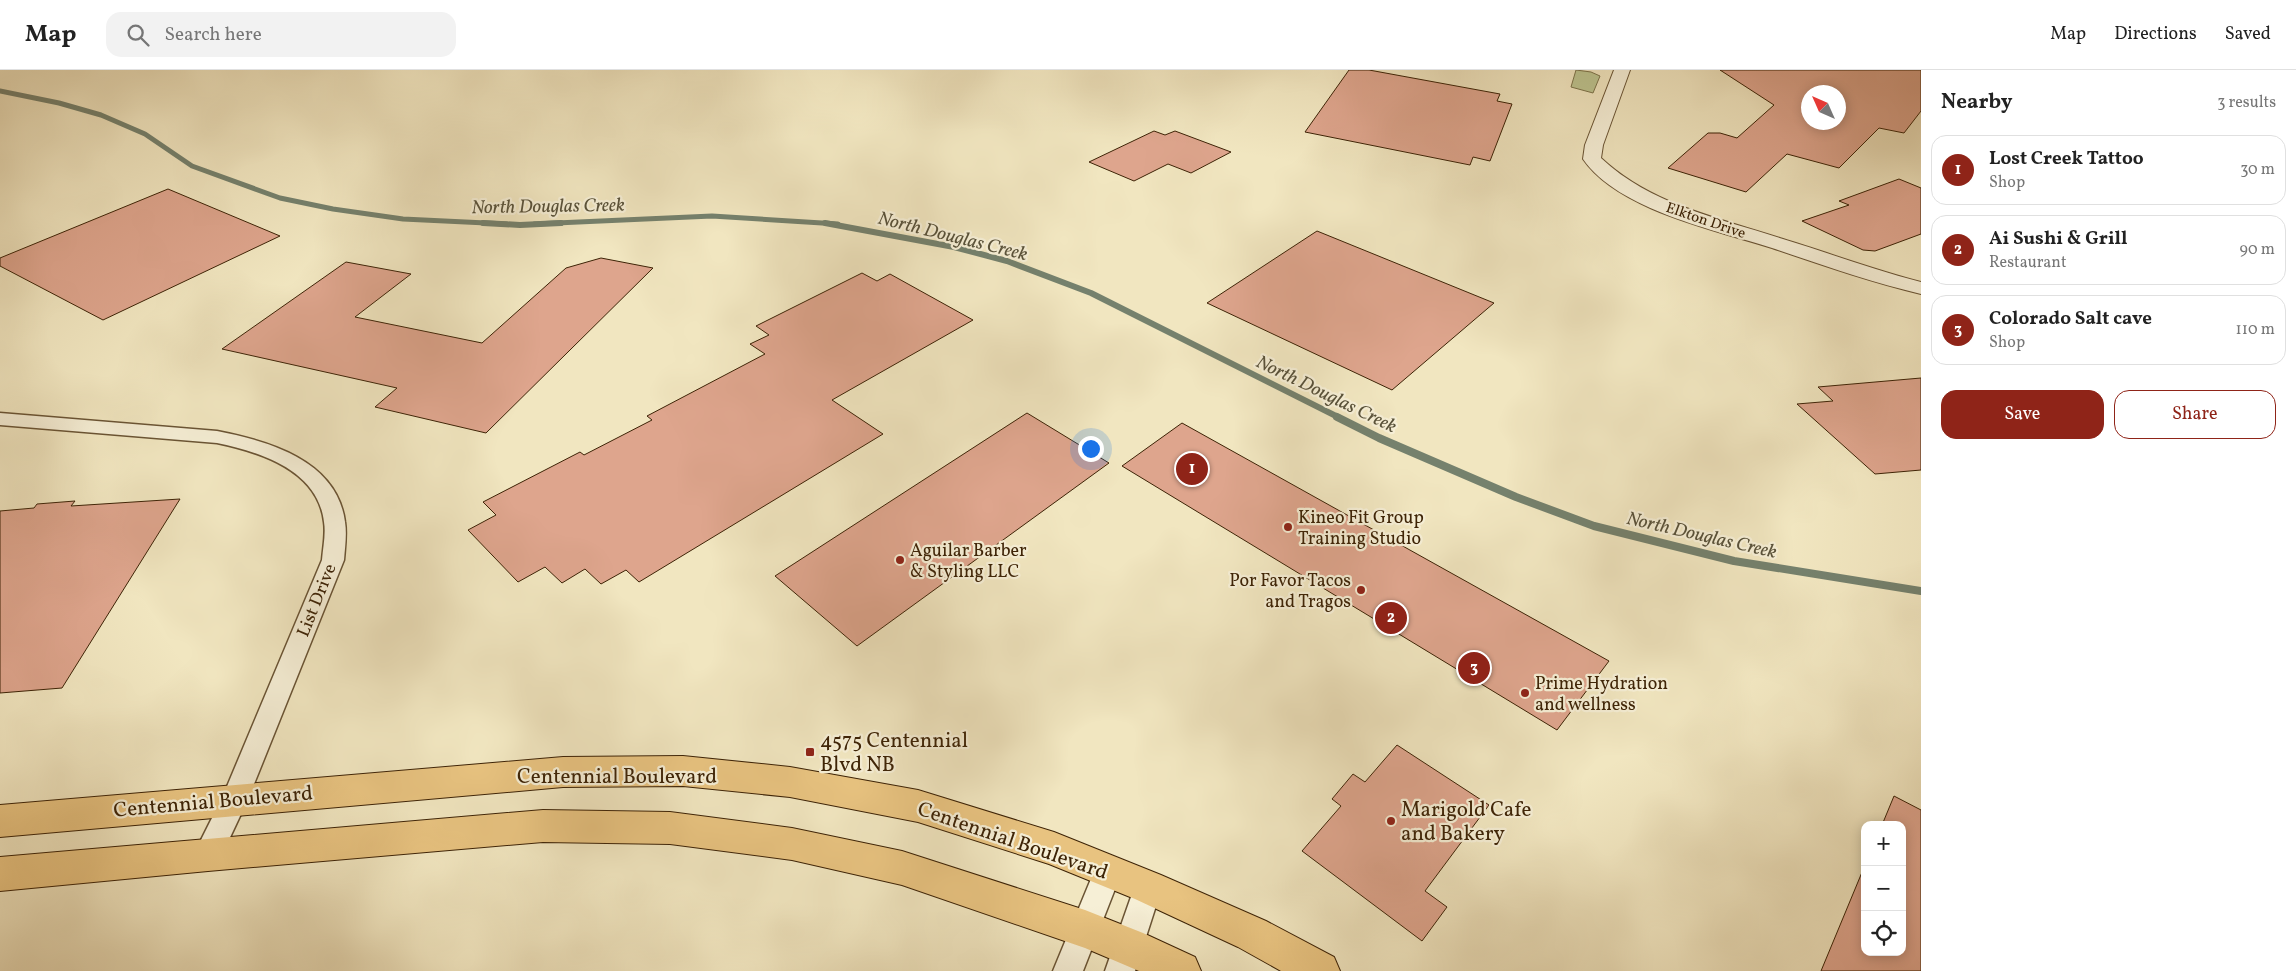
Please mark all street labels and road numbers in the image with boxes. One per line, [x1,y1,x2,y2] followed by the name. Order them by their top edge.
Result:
[1663,198,1748,245] street label: Elkton Drive
[291,560,343,641] street label: List Drive
[517,763,717,792] street label: Centennial Boulevard
[112,779,314,826] street label: Centennial Boulevard
[913,795,1112,888] street label: Centennial Boulevard

